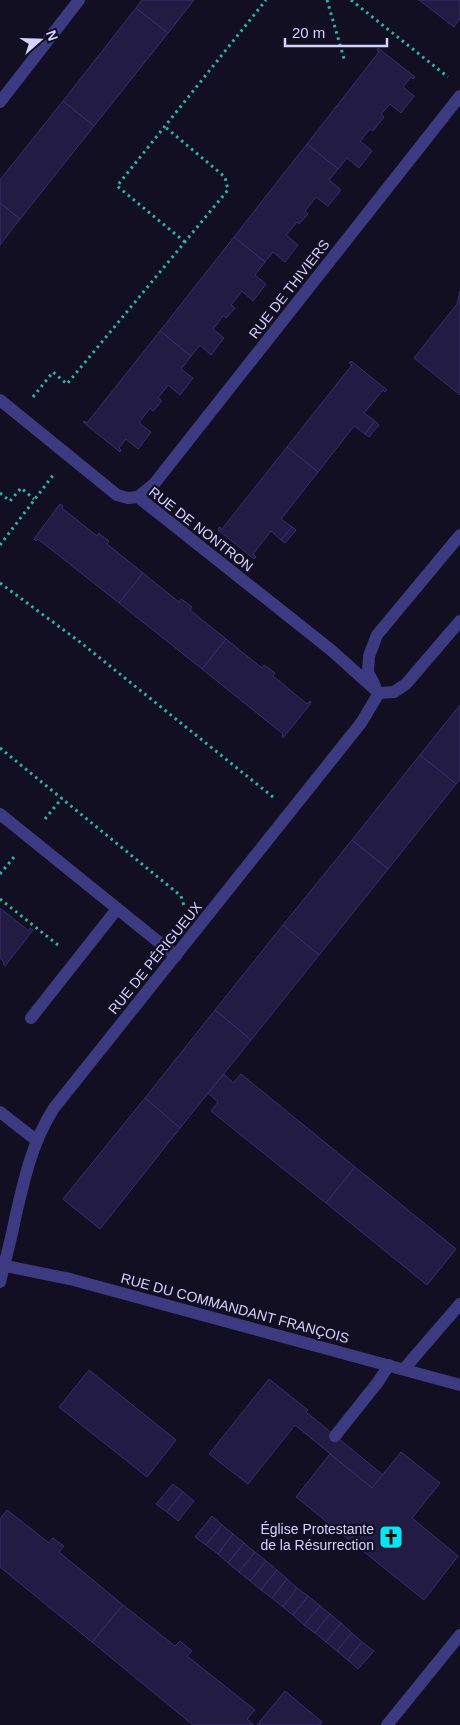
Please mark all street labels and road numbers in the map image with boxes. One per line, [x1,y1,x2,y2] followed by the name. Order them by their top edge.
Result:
[245,236,333,342] street label: RUE DE THIVIERS
[146,483,256,575] street label: RUE DE NONTRON
[105,898,205,1017] street label: RUE DE PÉRIGUEUX
[119,1270,351,1346] street label: RUE DU COMMANDANT FRANÇOIS

